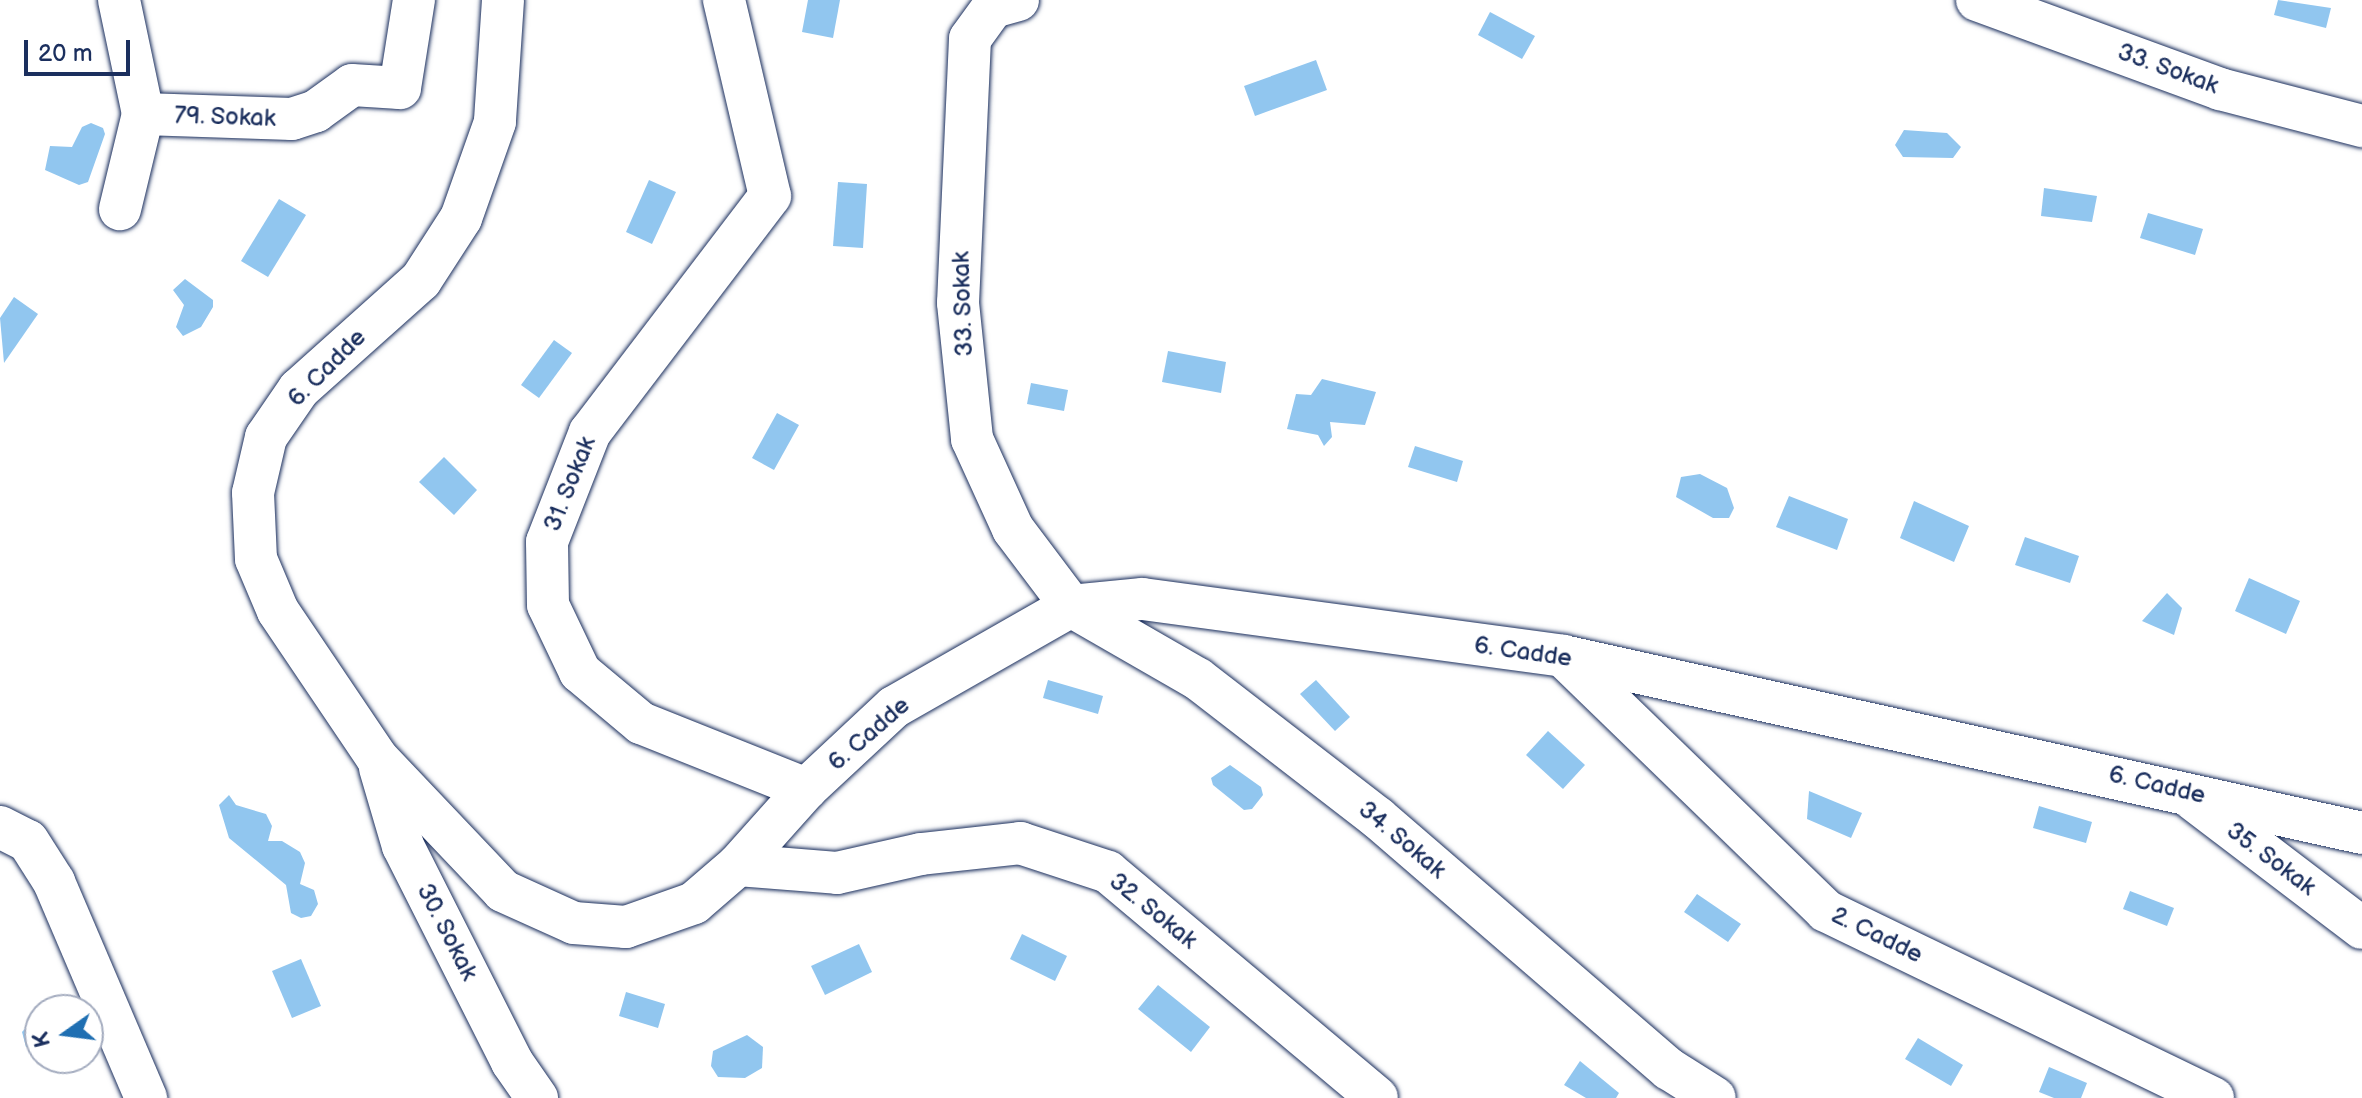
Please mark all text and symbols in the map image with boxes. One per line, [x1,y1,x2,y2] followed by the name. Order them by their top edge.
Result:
[28,24,134,74] scale bar
[2113,37,2223,101] street label: 33. Sokak
[38,39,93,68] text: 20 m
[174,101,276,133] street label: 79. Sokak
[947,251,979,357] street label: 33. Sokak
[282,323,372,413] street label: 6. Cadde
[538,432,602,536] street label: 31. Sokak
[1472,631,1574,673] street label: 6. Cadde
[822,691,916,777] street label: 6. Cadde
[2106,760,2208,810] street label: 6. Cadde
[1352,795,1452,885] street label: 34. Sokak
[2221,816,2321,902] street label: 35. Sokak
[1103,867,1203,955] street label: 32. Sokak
[410,879,484,985] street label: 30. Sokak
[1827,901,1927,969] street label: 2. Cadde
[24,994,104,1074] north arrow
[27,1029,57,1050] text: K

